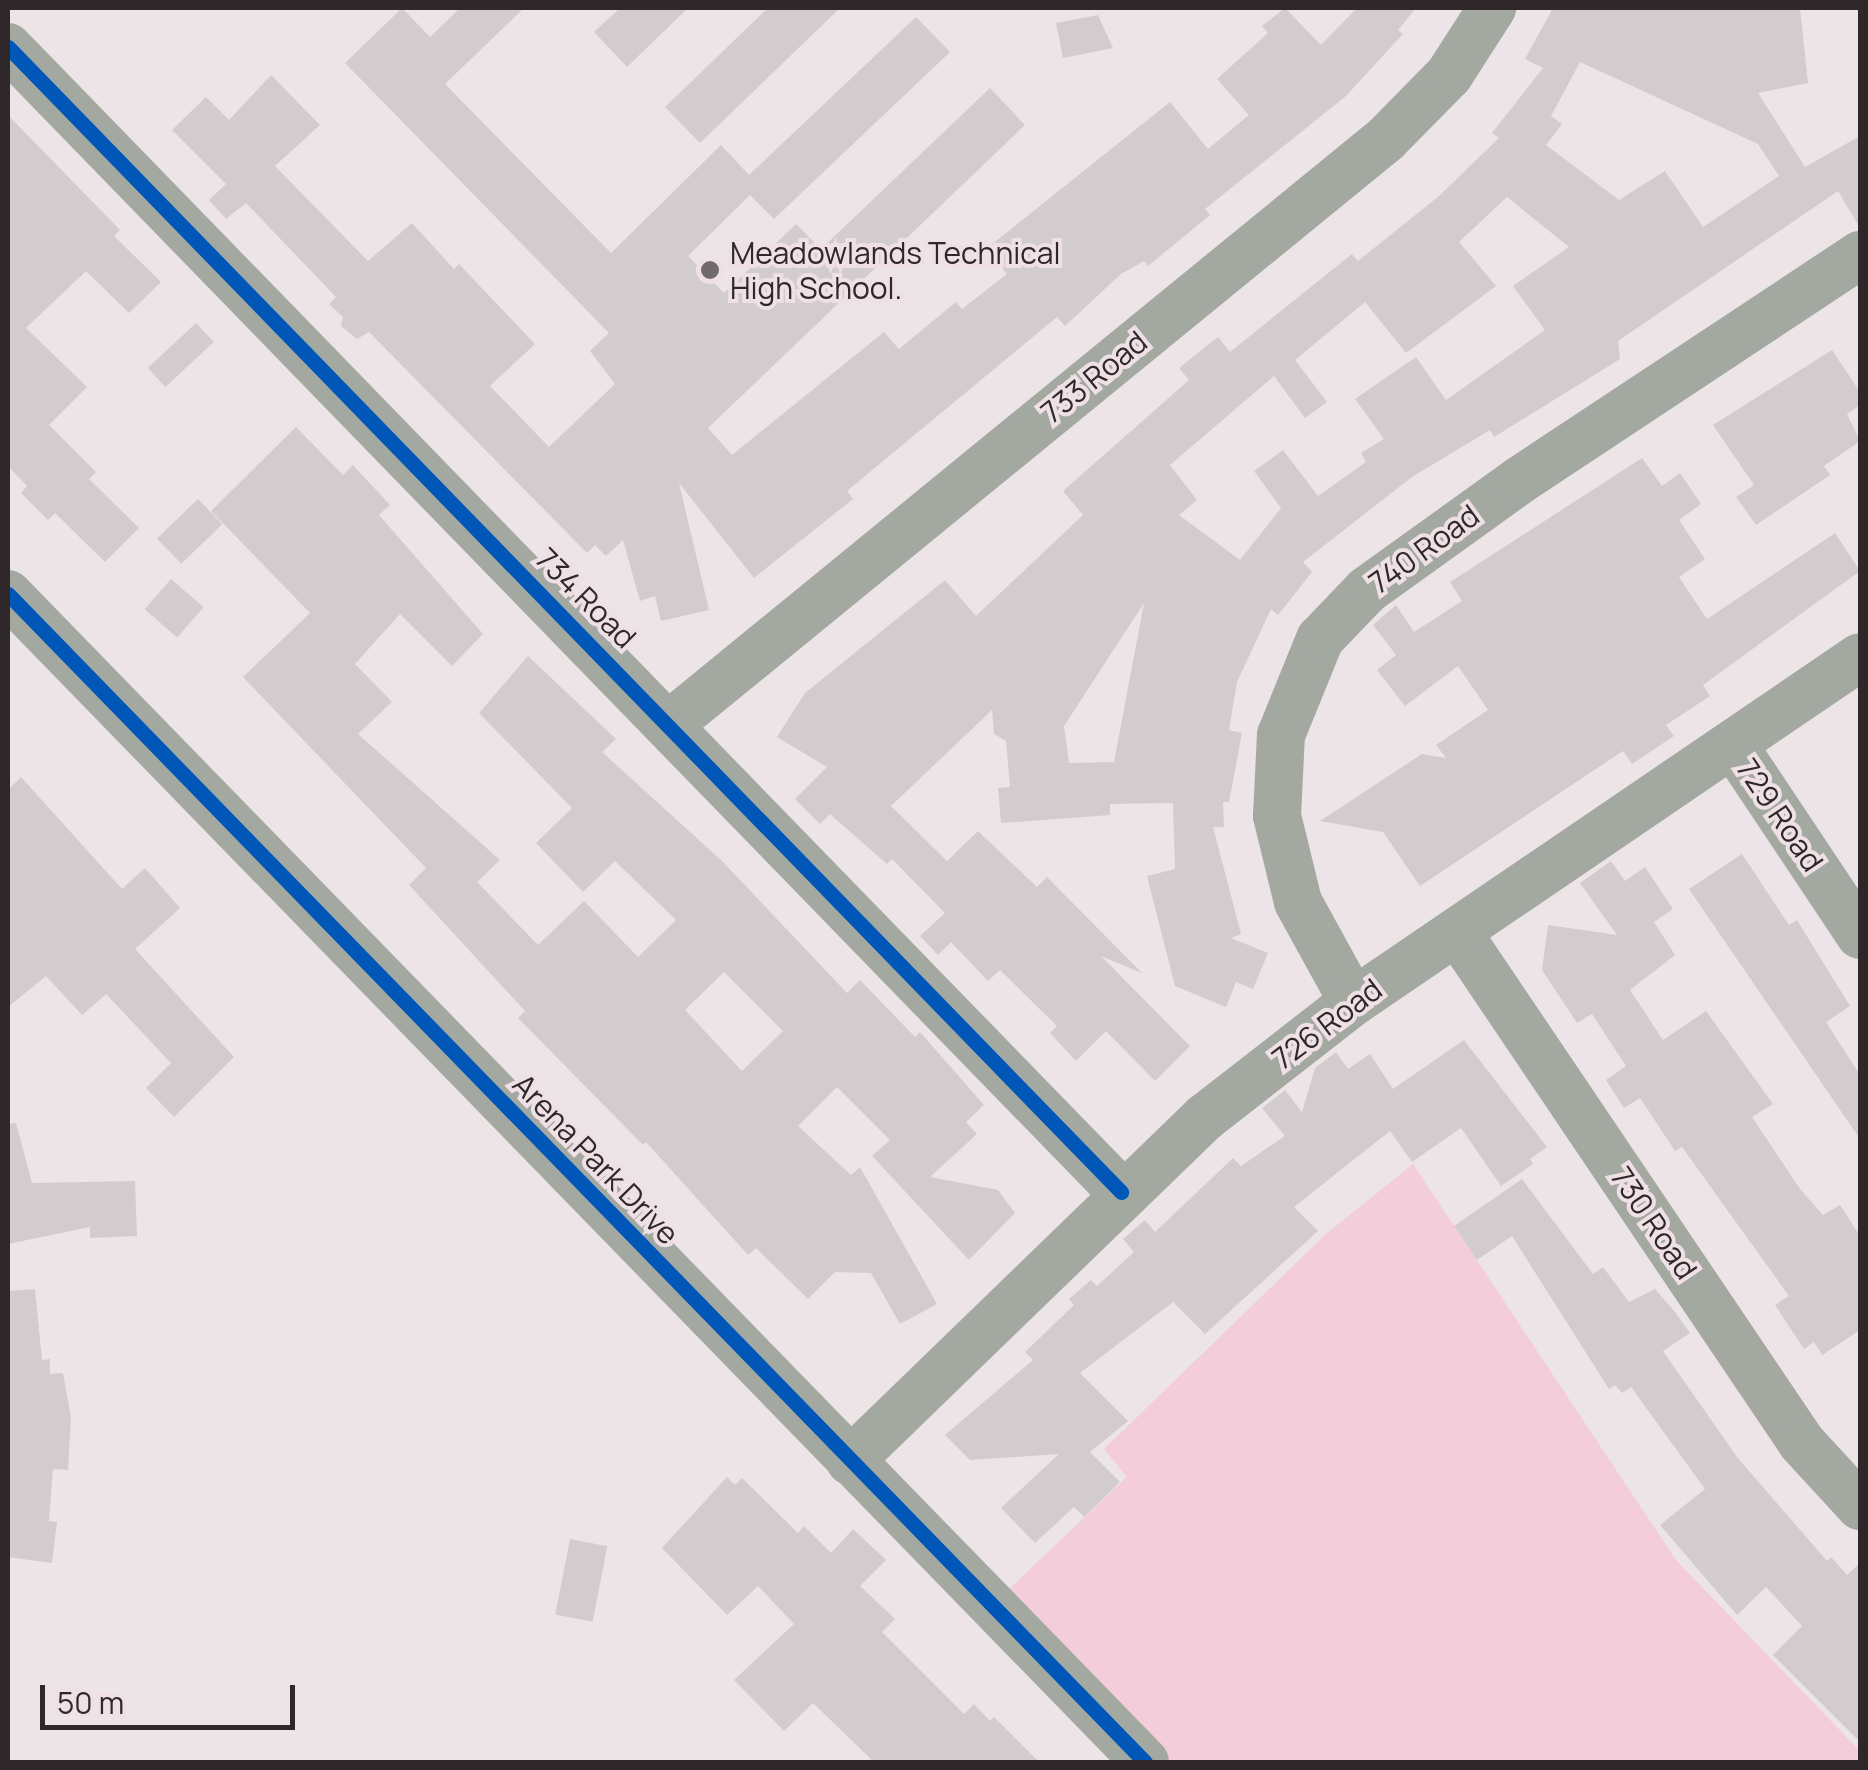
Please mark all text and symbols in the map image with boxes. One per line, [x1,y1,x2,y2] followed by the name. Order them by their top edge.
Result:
[730,235,1060,306] place label: Meadowlands Technical High School.
[699,259,721,281] marker: Meadowlands Technical High School.
[1034,324,1154,430] street label: 733 Road
[1362,497,1486,601] street label: 740 Road
[529,541,643,655] street label: 734 Road
[1729,752,1831,878] street label: 729 Road
[1265,971,1389,1077] street label: 726 Road
[506,1066,686,1252] street label: Arena Park Drive
[1604,1160,1704,1286] street label: 730 Road
[45,1665,300,1727] scale bar
[57,1682,124,1723] text: 50 m

